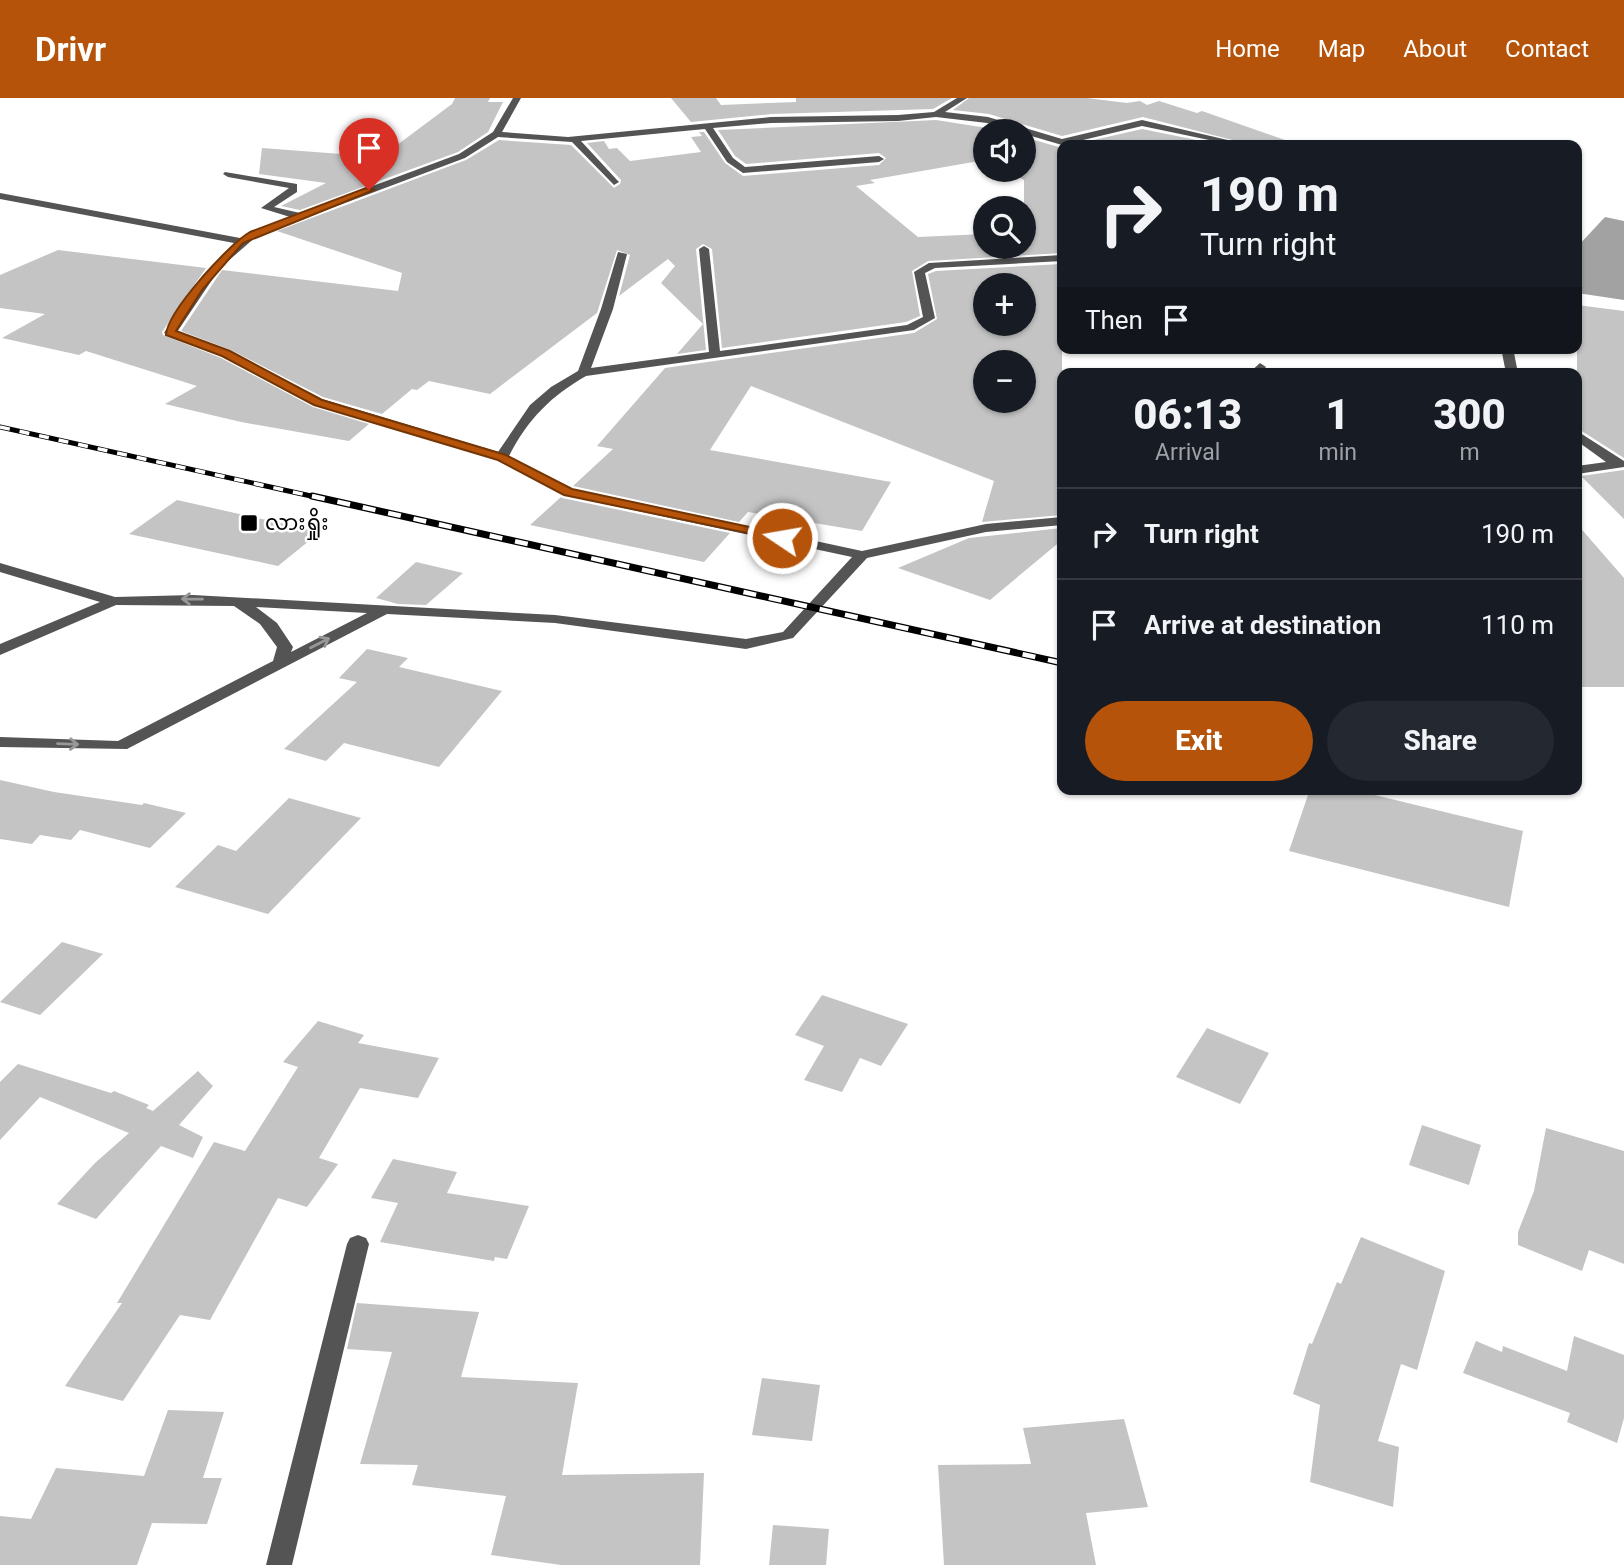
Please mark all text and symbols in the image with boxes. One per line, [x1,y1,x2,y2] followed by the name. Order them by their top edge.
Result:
[35,30,106,69] text: Drivr
[1215,35,1280,63] text: Home
[1318,35,1365,63] text: Map
[1403,35,1467,63] text: About
[1505,35,1589,63] text: Contact
[339,118,399,190] pin
[973,119,1036,413] map controls
[973,119,1036,182] button: sound
[350,129,388,167] icon: arrive
[1200,166,1339,223] text: 190 m
[1085,168,1176,259] icon: right
[973,196,1036,259] button: search
[1200,225,1336,263] text: Turn right
[973,273,1036,336] button: +
[1157,301,1195,339] icon: arrive
[1085,305,1143,335] text: Then
[973,350,1036,413] button: −
[1133,390,1242,439] text: 06:13
[1326,390,1350,439] text: 1
[1433,390,1506,439] text: 300
[1155,439,1220,466] text: Arrival
[1318,439,1357,466] text: min
[1459,439,1480,466] text: m
[745,501,819,575] position arrow
[265,507,329,540] place label: လားရှိုး
[239,513,259,533] marker: လားရှိုး
[1085,515,1123,553] icon: right
[1144,519,1259,549] text: Turn right
[1481,519,1554,549] text: 190 m
[181,592,204,606] one-way arrow
[1085,606,1123,644] icon: arrive
[1144,610,1381,640] text: Arrive at destination
[1481,610,1554,640] text: 110 m
[309,636,330,650] one-way arrow
[1085,701,1313,781] button: Exit
[1327,701,1554,781] button: Share
[56,738,79,751] one-way arrow

